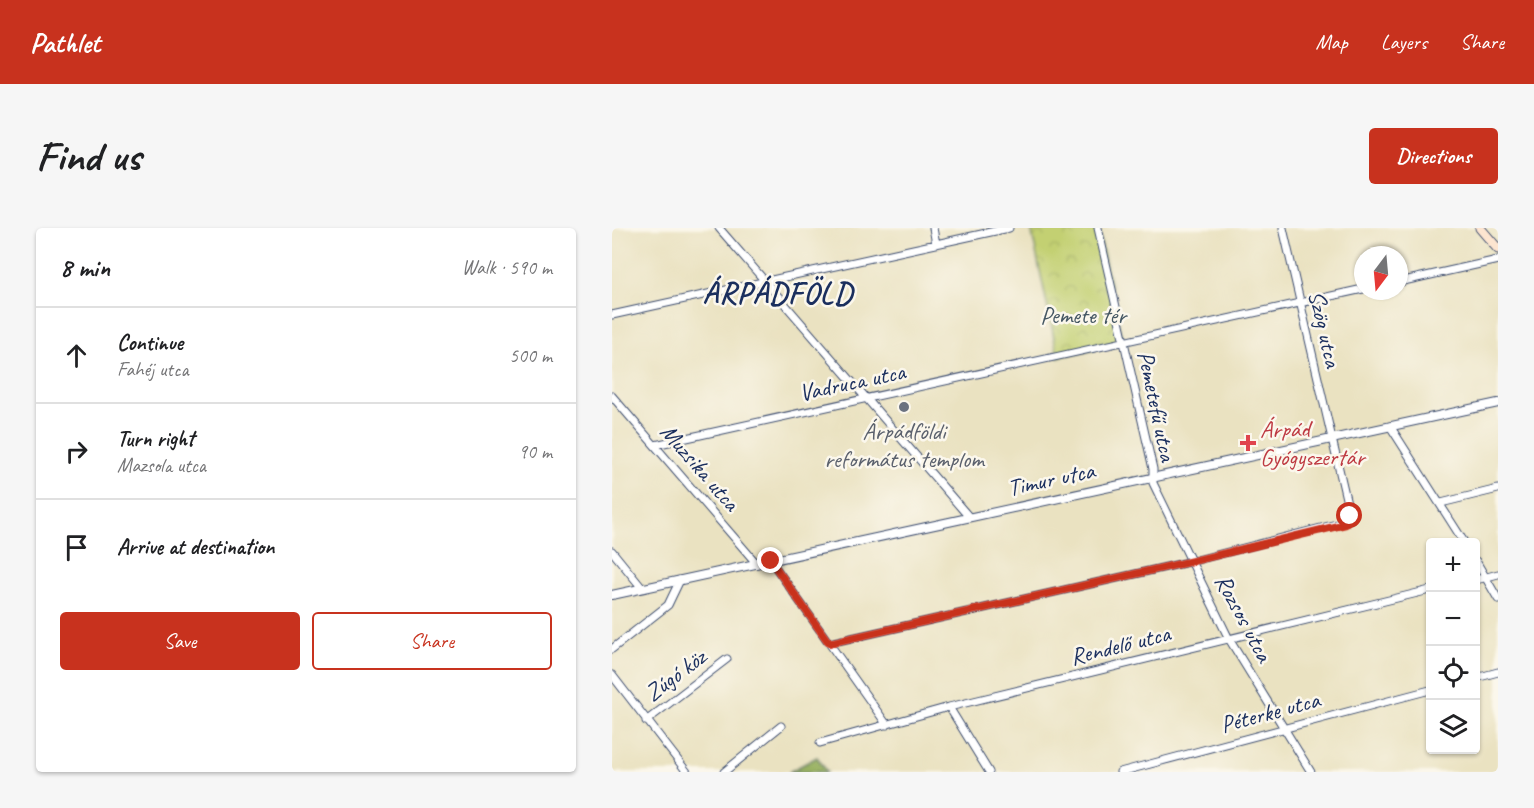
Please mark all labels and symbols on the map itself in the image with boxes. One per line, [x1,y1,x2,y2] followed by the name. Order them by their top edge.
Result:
[1354,246,1408,300] north arrow
[703,274,855,312] district label: ÁRPÁDFÖLD
[1302,288,1349,372] street label: Szög utca
[1040,300,1128,330] park label: Pemete tér
[1131,348,1184,465] street label: Pemetefű utca
[796,356,909,408] street label: Vadruca utca
[897,400,911,414] marker: Árpádföldi református templom
[1260,414,1367,472] place label: Árpád Gyógyszertár
[824,416,986,474] place label: Árpádföldi református templom
[654,417,747,518] street label: Muzsika utca
[1241,436,1255,450] marker: Árpád Gyógyszertár
[1005,455,1099,503] street label: Timur utca
[1336,502,1362,528] route start
[757,547,783,573] route end
[1208,569,1280,668] street label: Rozsos utca
[1067,618,1174,672] street label: Rendelő utca
[638,641,714,708] street label: Zúgó köz
[1217,684,1324,740] street label: Péterke utca

